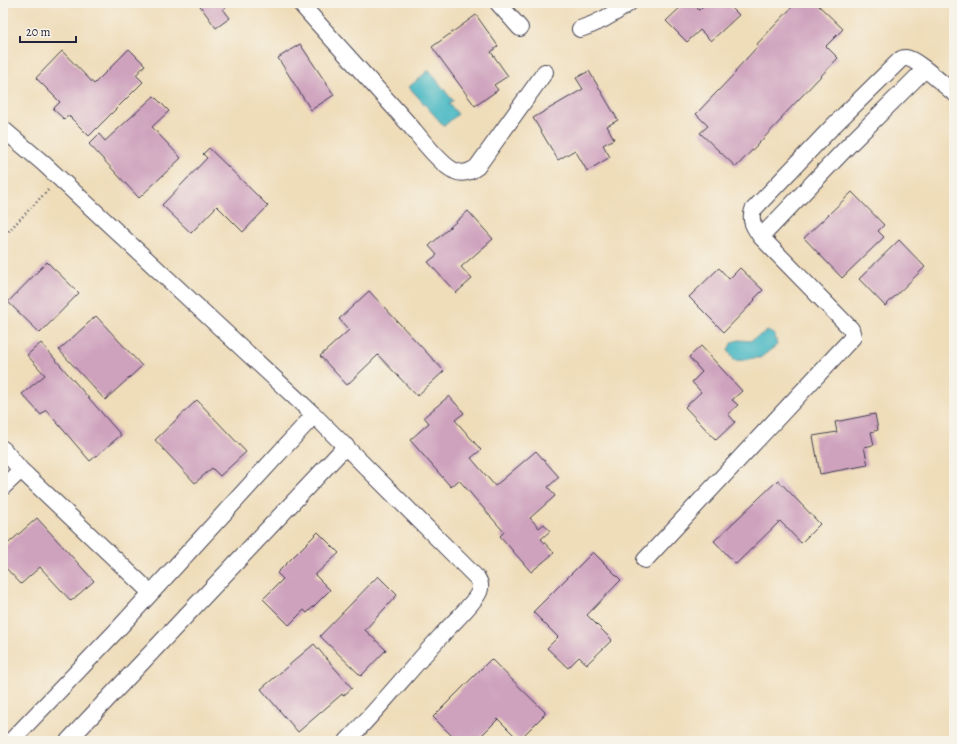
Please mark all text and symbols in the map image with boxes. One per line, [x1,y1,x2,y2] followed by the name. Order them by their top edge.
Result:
[20,18,76,44] scale bar
[26,24,50,40] text: 20 m

